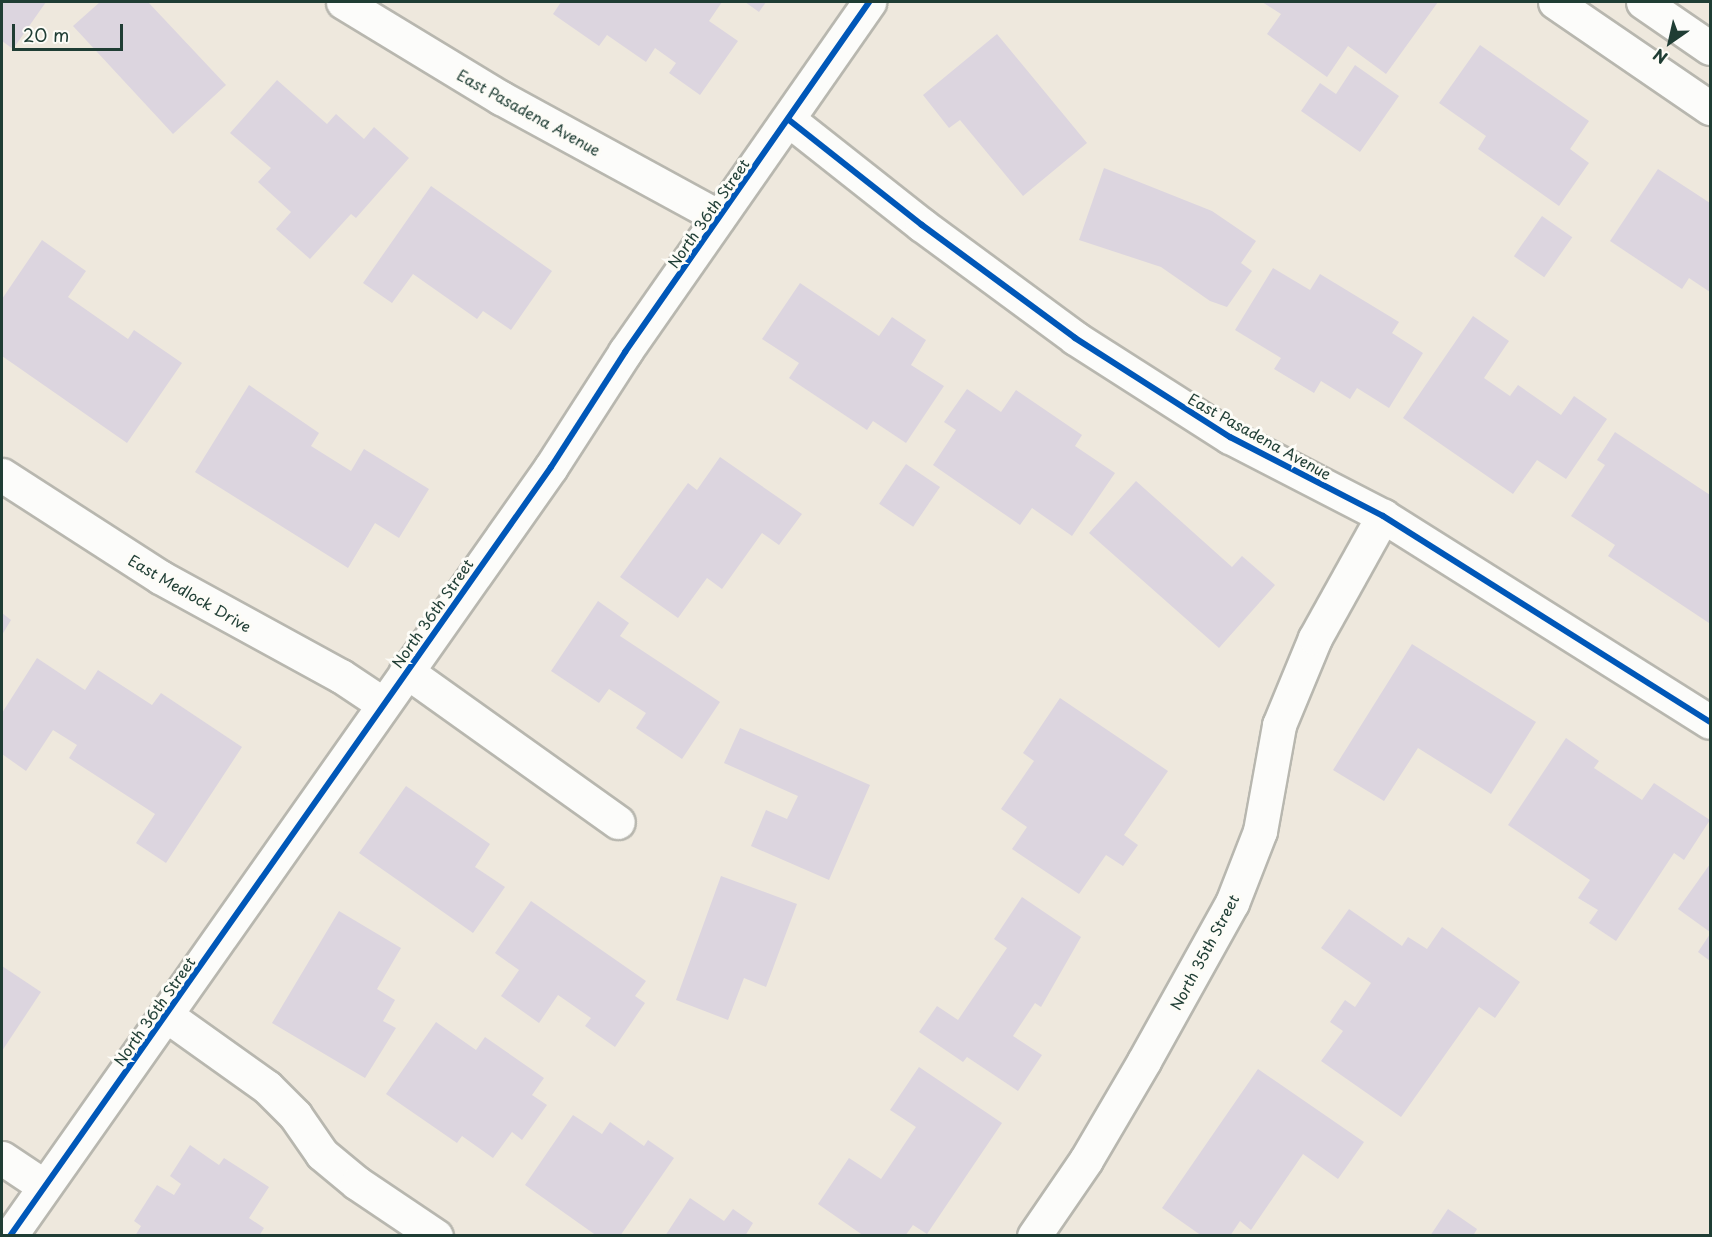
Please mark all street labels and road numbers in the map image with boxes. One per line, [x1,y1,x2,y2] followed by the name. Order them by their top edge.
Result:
[454,65,604,159] street label: East Pasadena Avenue
[663,154,753,272] street label: North 36th Street
[1185,389,1335,483] street label: East Pasadena Avenue
[126,551,254,635] street label: East Medlock Drive
[387,554,477,672] street label: North 36th Street
[1165,890,1243,1014] street label: North 35th Street
[109,952,199,1070] street label: North 36th Street

